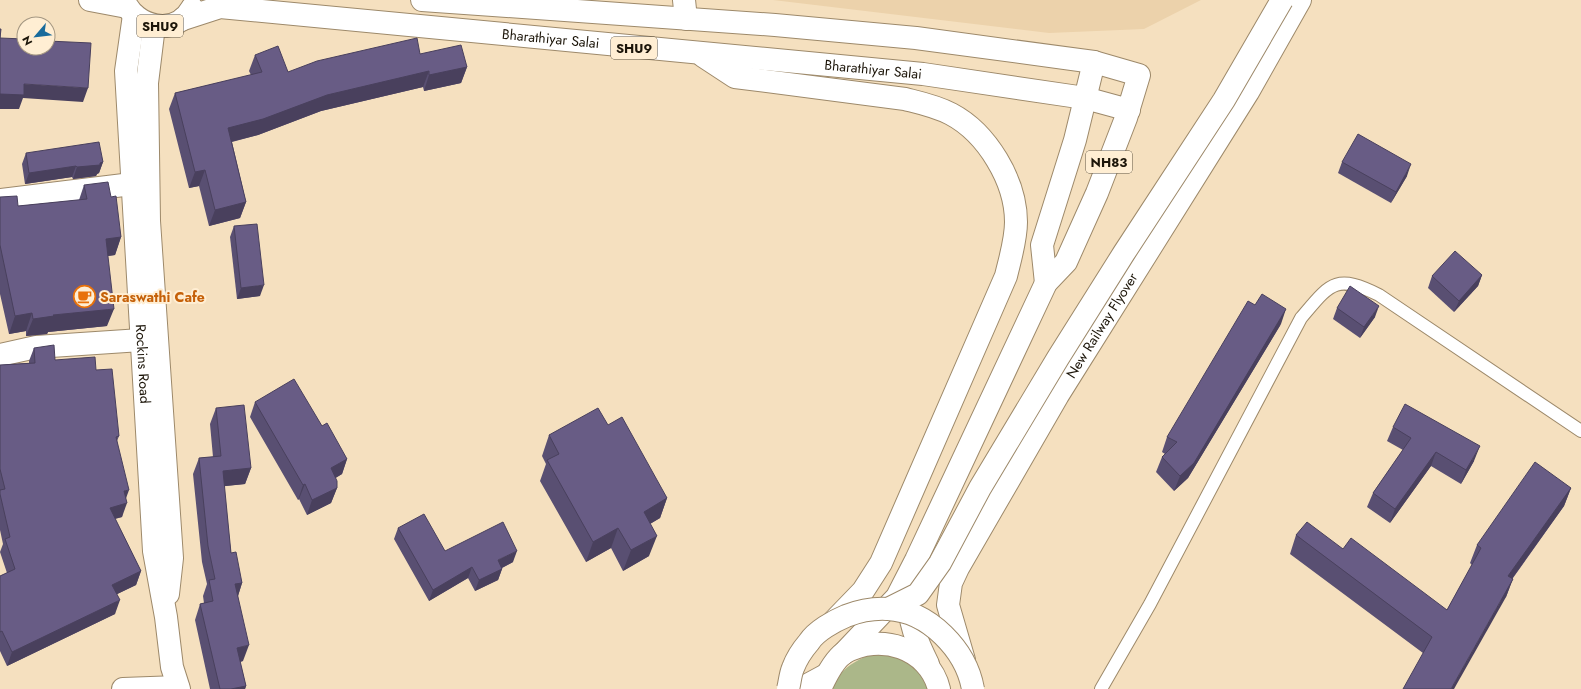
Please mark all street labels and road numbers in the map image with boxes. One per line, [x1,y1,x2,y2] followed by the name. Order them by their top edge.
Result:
[137,15,183,37] road number: SHU9
[501,24,600,53] street label: Bharathiyar Salai
[611,37,657,59] road number: SHU9
[824,55,923,84] street label: Bharathiyar Salai
[1086,151,1132,173] road number: NH83
[1061,269,1142,382] street label: New Railway Flyover
[131,324,155,404] street label: Rockins Road

